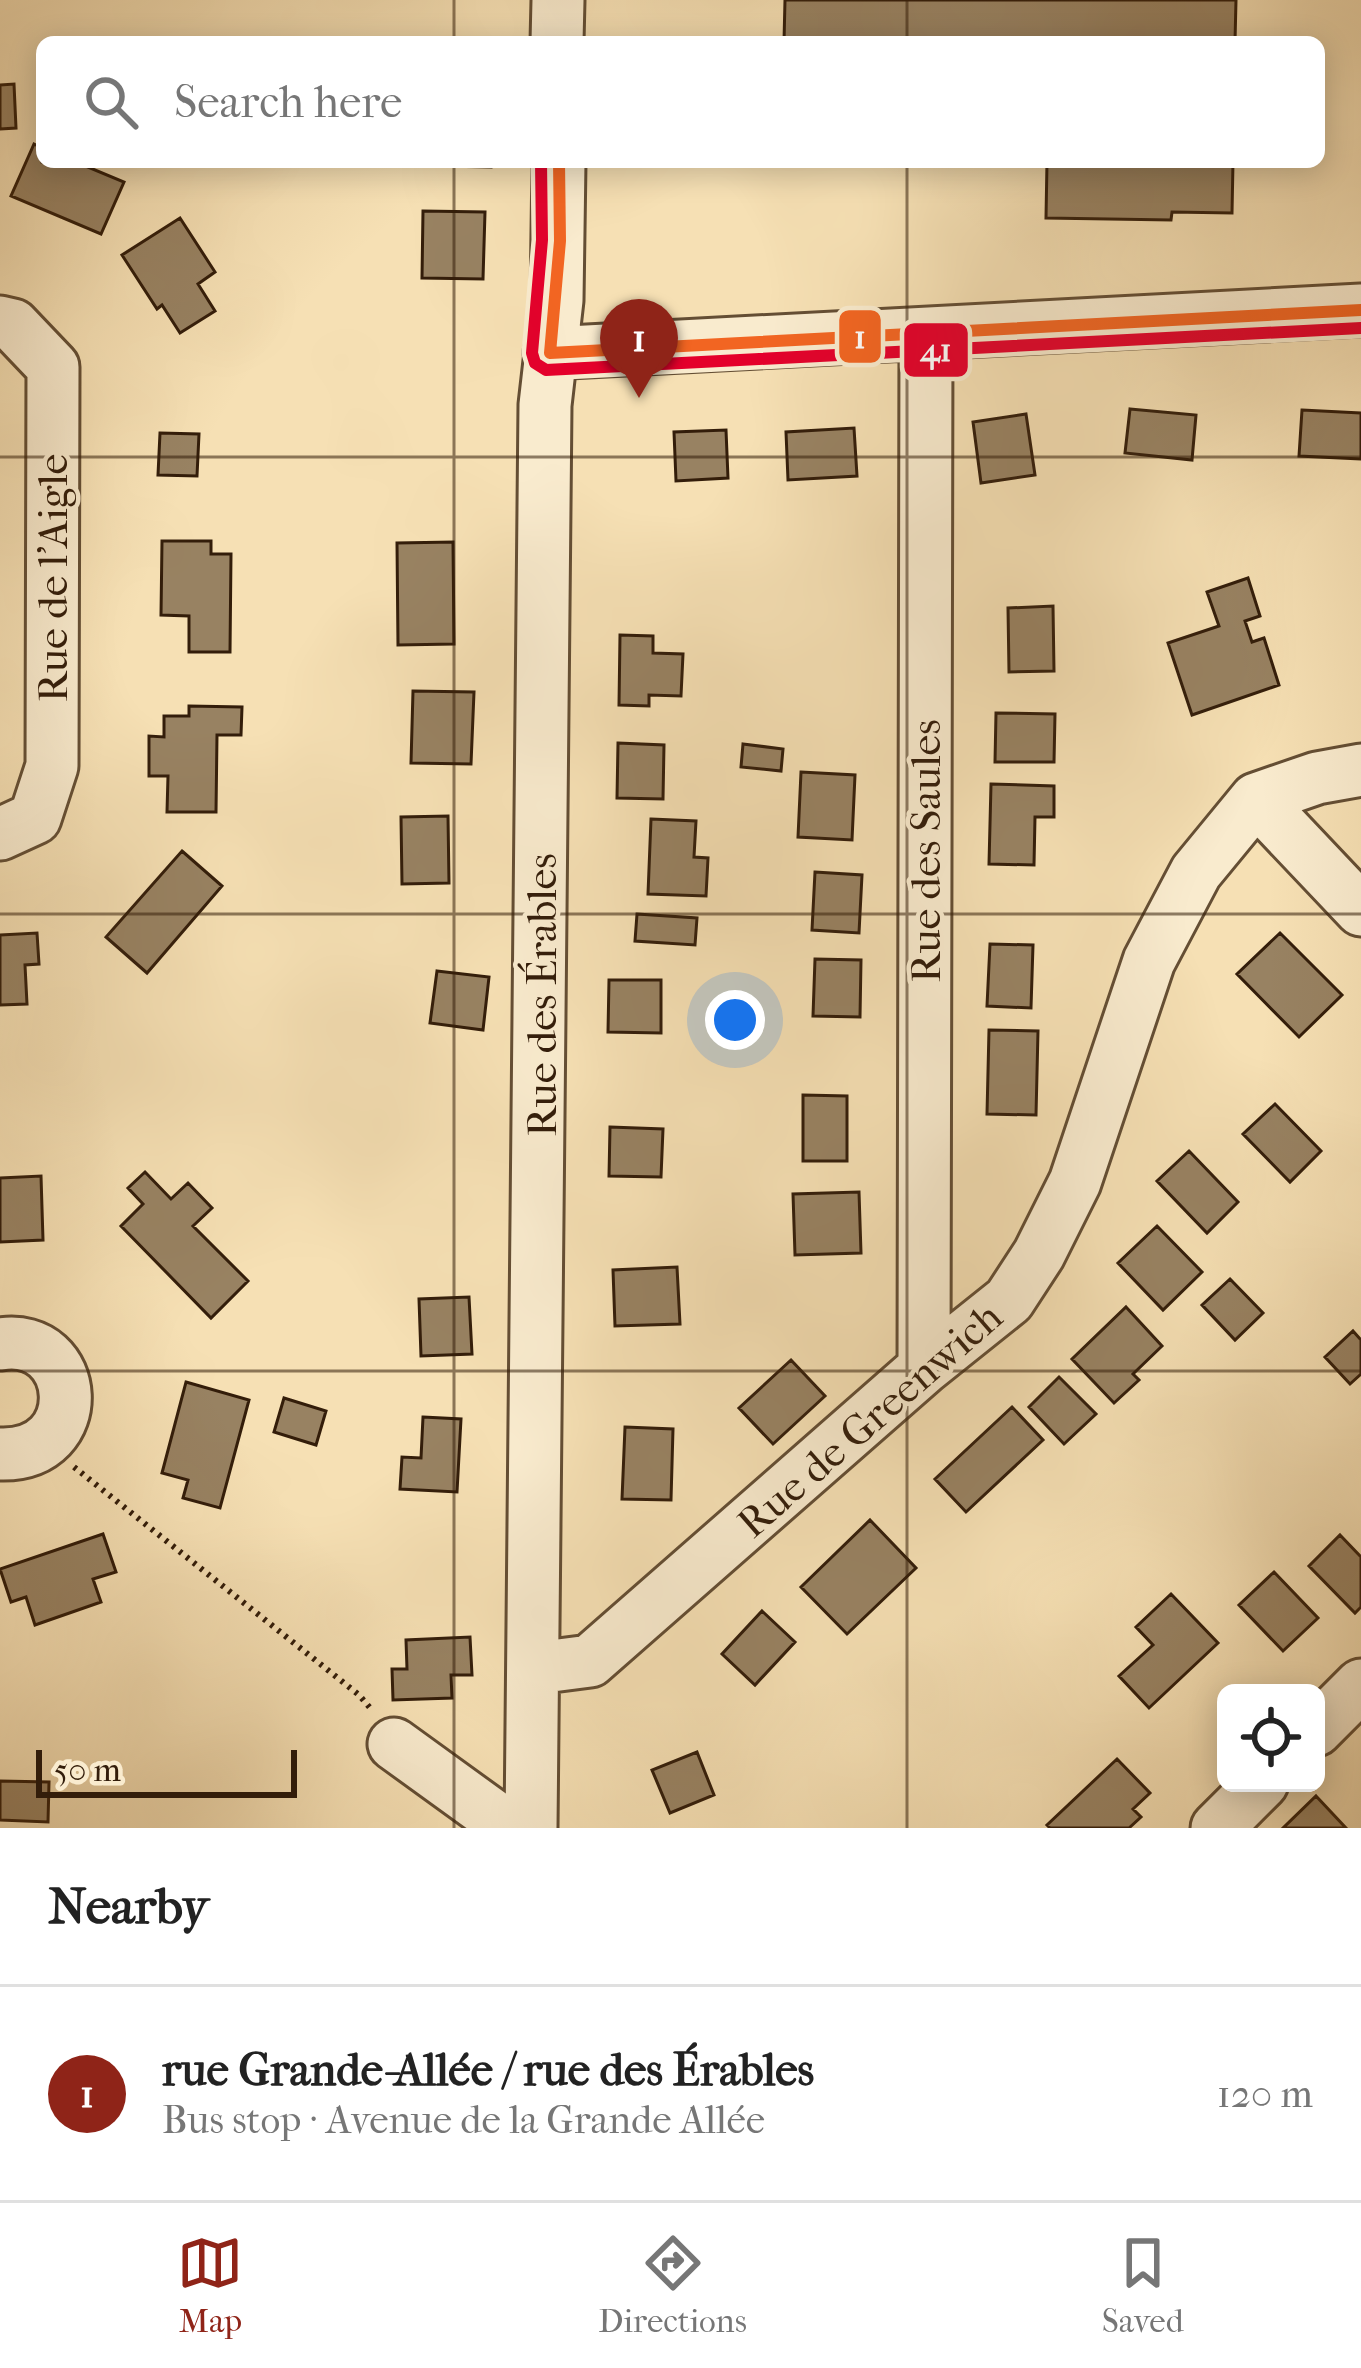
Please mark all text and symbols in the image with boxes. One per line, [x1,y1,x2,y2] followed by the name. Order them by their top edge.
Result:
[36,36,1325,168] search box
[78,69,144,135] icon: search
[174,76,402,129] text: Search here
[600,299,678,398] pin: 1
[837,308,883,365] line badge: 1
[854,318,866,357] text: 1
[902,321,970,379] line badge: 41
[919,331,952,371] text: 41
[29,454,78,702] street label: Rue de l'Aigle
[902,719,951,983] street label: Rue des Saules
[517,853,567,1137] street label: Rue des Érables
[705,990,765,1050] your location
[728,1292,1012,1548] street label: Rue de Greenwich
[1217,1684,1325,1792] map controls
[1217,1684,1325,1792] button: locate
[36,1744,297,1797] scale bar
[54,1751,121,1790] text: 50 m
[48,1876,209,1936] text: Nearby
[162,2044,814,2097] text: rue Grande-Allée / rue des Érables
[80,2071,94,2117] text: 1
[1217,2071,1313,2117] text: 120 m
[162,2097,765,2143] text: Bus stop · Avenue de la Grande Allée
[177,2230,243,2341] tab: Map
[598,2230,747,2341] tab: Directions
[1102,2230,1184,2341] tab: Saved

